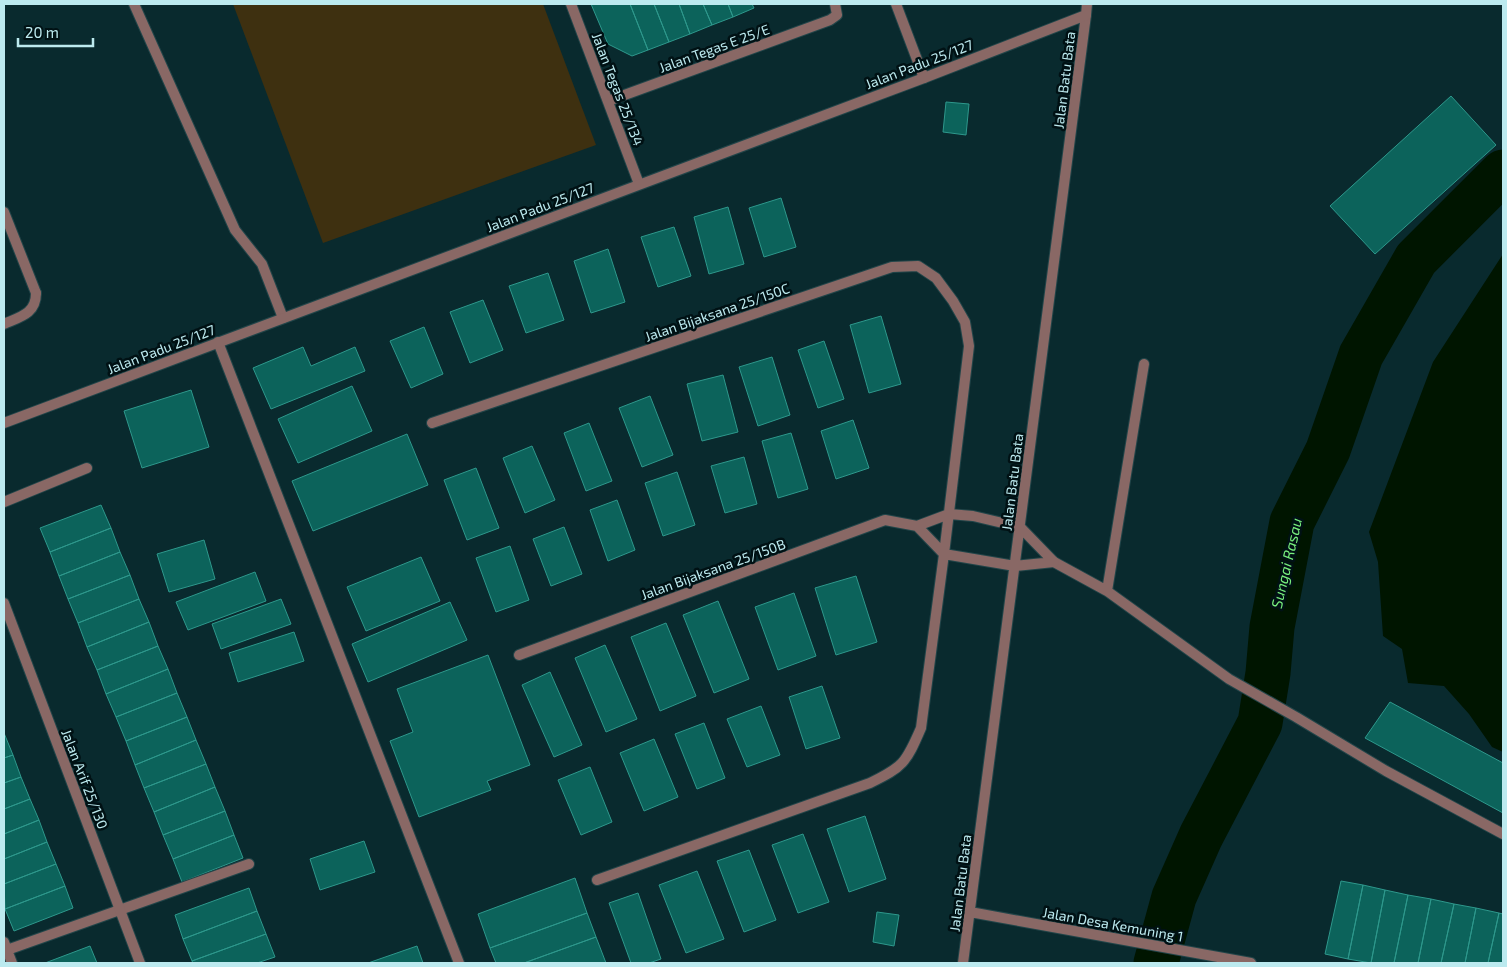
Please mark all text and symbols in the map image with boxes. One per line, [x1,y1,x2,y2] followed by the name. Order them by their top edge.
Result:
[18,15,92,47] scale bar
[656,20,772,76] street label: Jalan Tegas E 25/E
[25,23,59,41] text: 20 m
[589,30,647,148] street label: Jalan Tegas 25/134
[1050,30,1078,130] street label: Jalan Batu Bata
[863,36,975,92] street label: Jalan Padu 25/127
[484,179,596,235] street label: Jalan Padu 25/127
[642,279,792,345] street label: Jalan Bijaksana 25/150C
[105,321,217,377] street label: Jalan Padu 25/127
[998,432,1026,532] street label: Jalan Batu Bata
[1267,516,1305,610] water label: Sungai Rasau
[638,535,788,603] street label: Jalan Bijaksana 25/150B
[58,727,112,831] street label: Jalan Arif 25/130
[946,833,974,933] street label: Jalan Batu Bata
[1041,903,1185,945] street label: Jalan Desa Kemuning 1

